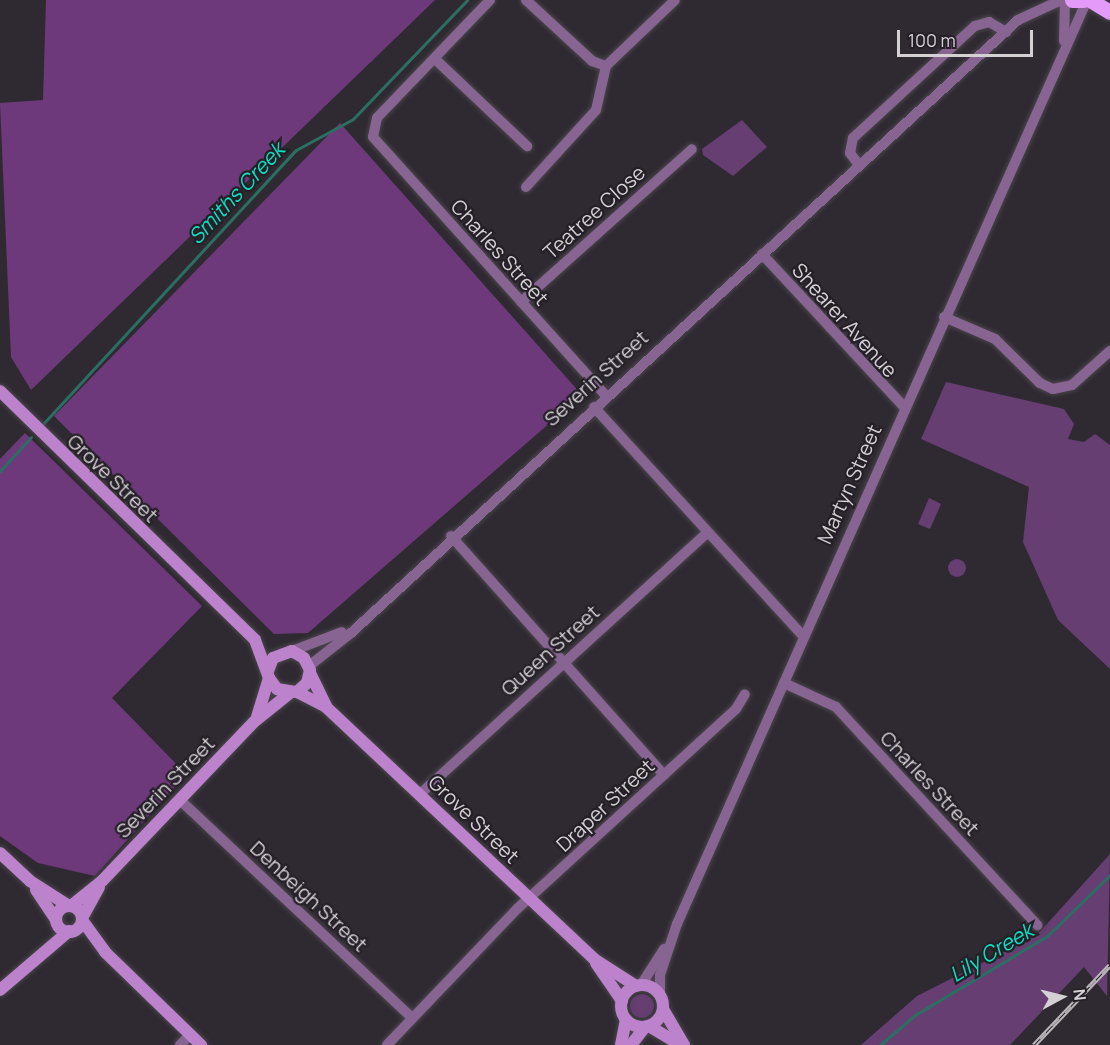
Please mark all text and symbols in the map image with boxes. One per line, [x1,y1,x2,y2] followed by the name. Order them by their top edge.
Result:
[900,18,1036,56] scale bar
[908,28,956,52] text: 100 m
[183,137,289,249] water label: Smiths Creek
[538,160,650,264] street label: Teatree Close
[446,194,554,310] street label: Charles Street
[788,258,902,382] street label: Shearer Avenue
[539,325,653,431] street label: Severin Street
[812,421,886,547] street label: Martyn Street
[63,429,163,527] street label: Grove Street
[496,600,604,700] street label: Queen Street
[875,726,985,840] street label: Charles Street
[111,731,219,843] street label: Severin Street
[551,754,659,856] street label: Draper Street
[424,770,524,868] street label: Grove Street
[245,836,373,956] street label: Denbeigh Street
[945,917,1037,987] water label: Lily Creek
[1032,967,1092,1027] north arrow
[1068,988,1091,1002] text: N

